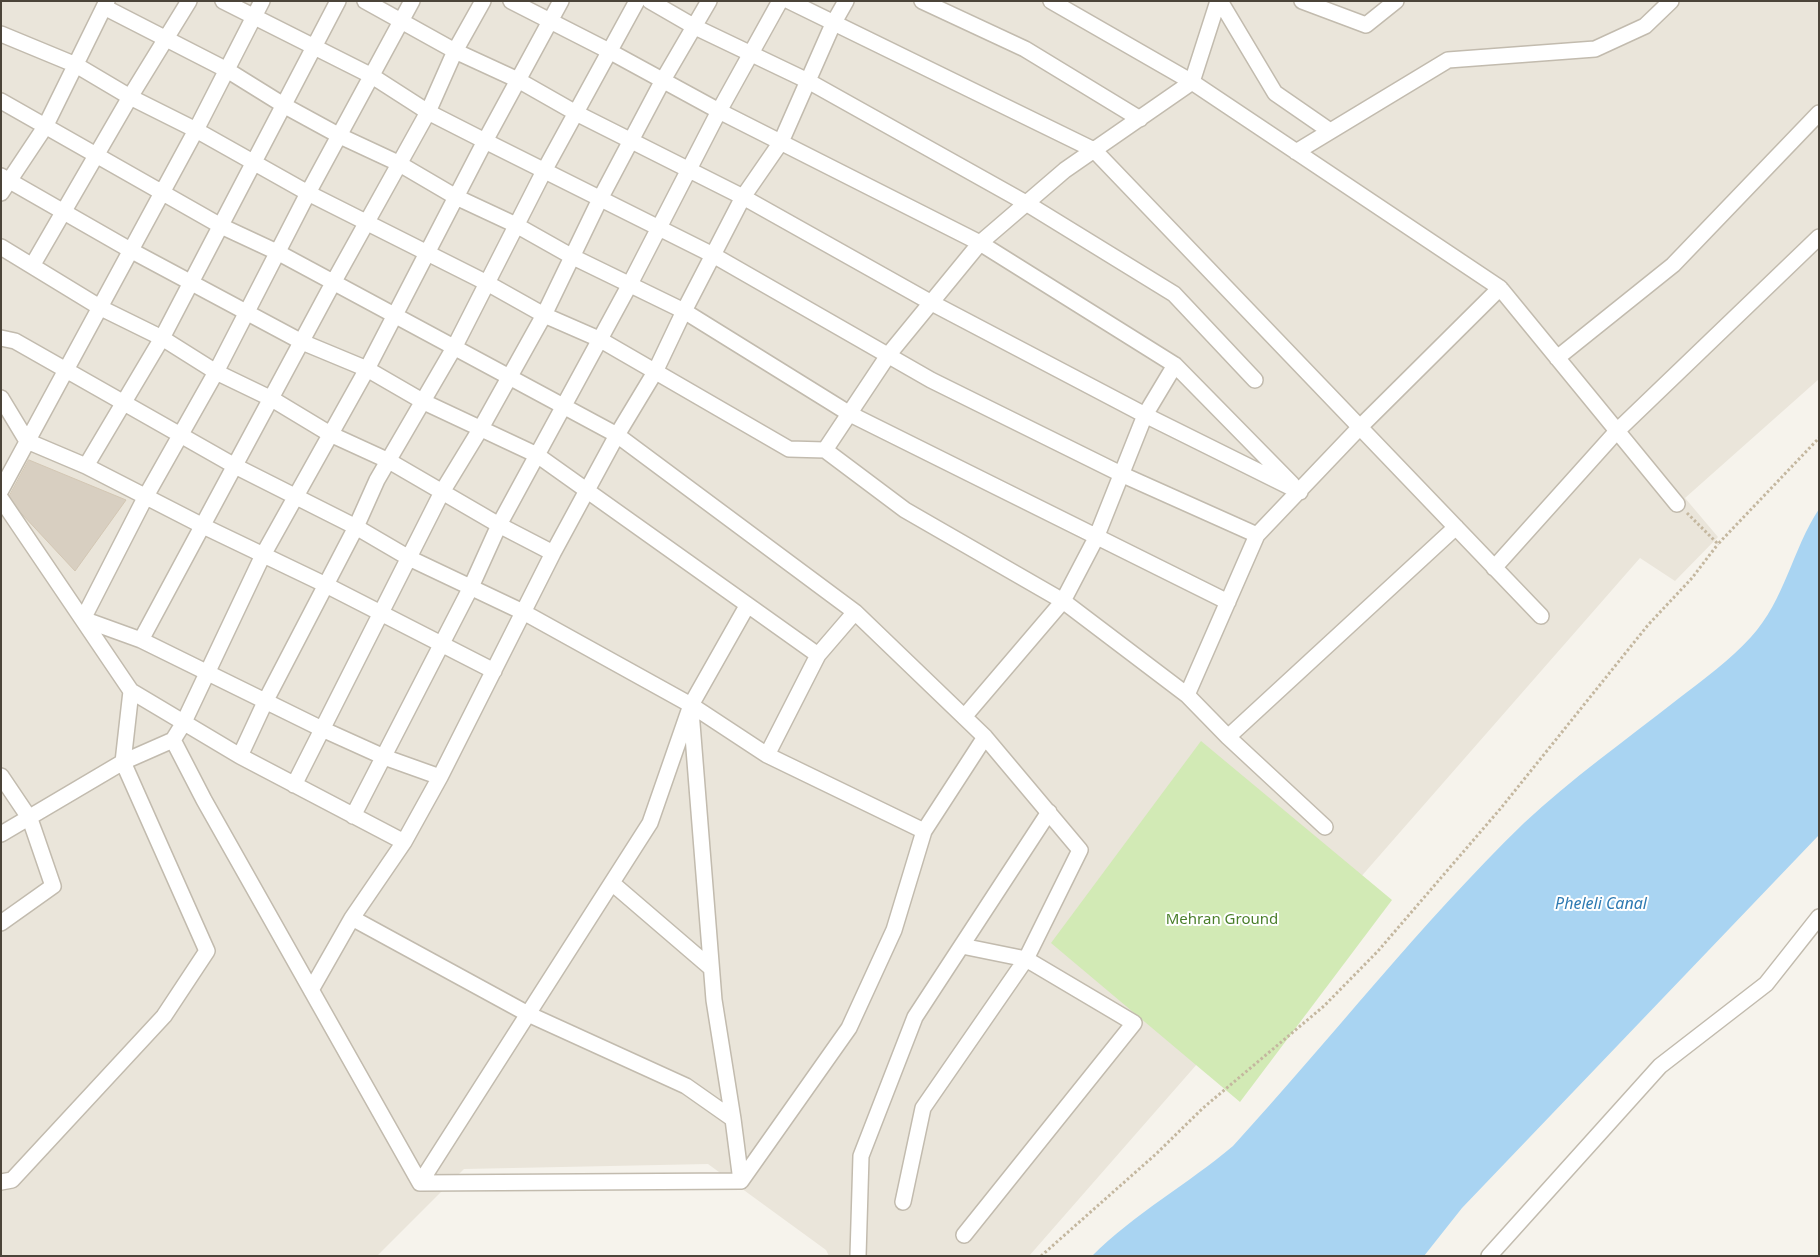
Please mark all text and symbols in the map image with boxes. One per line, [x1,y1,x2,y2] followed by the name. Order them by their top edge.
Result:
[1555,894,1647,914] water label: Pheleli Canal
[1166,911,1278,929] park label: Mehran Ground

